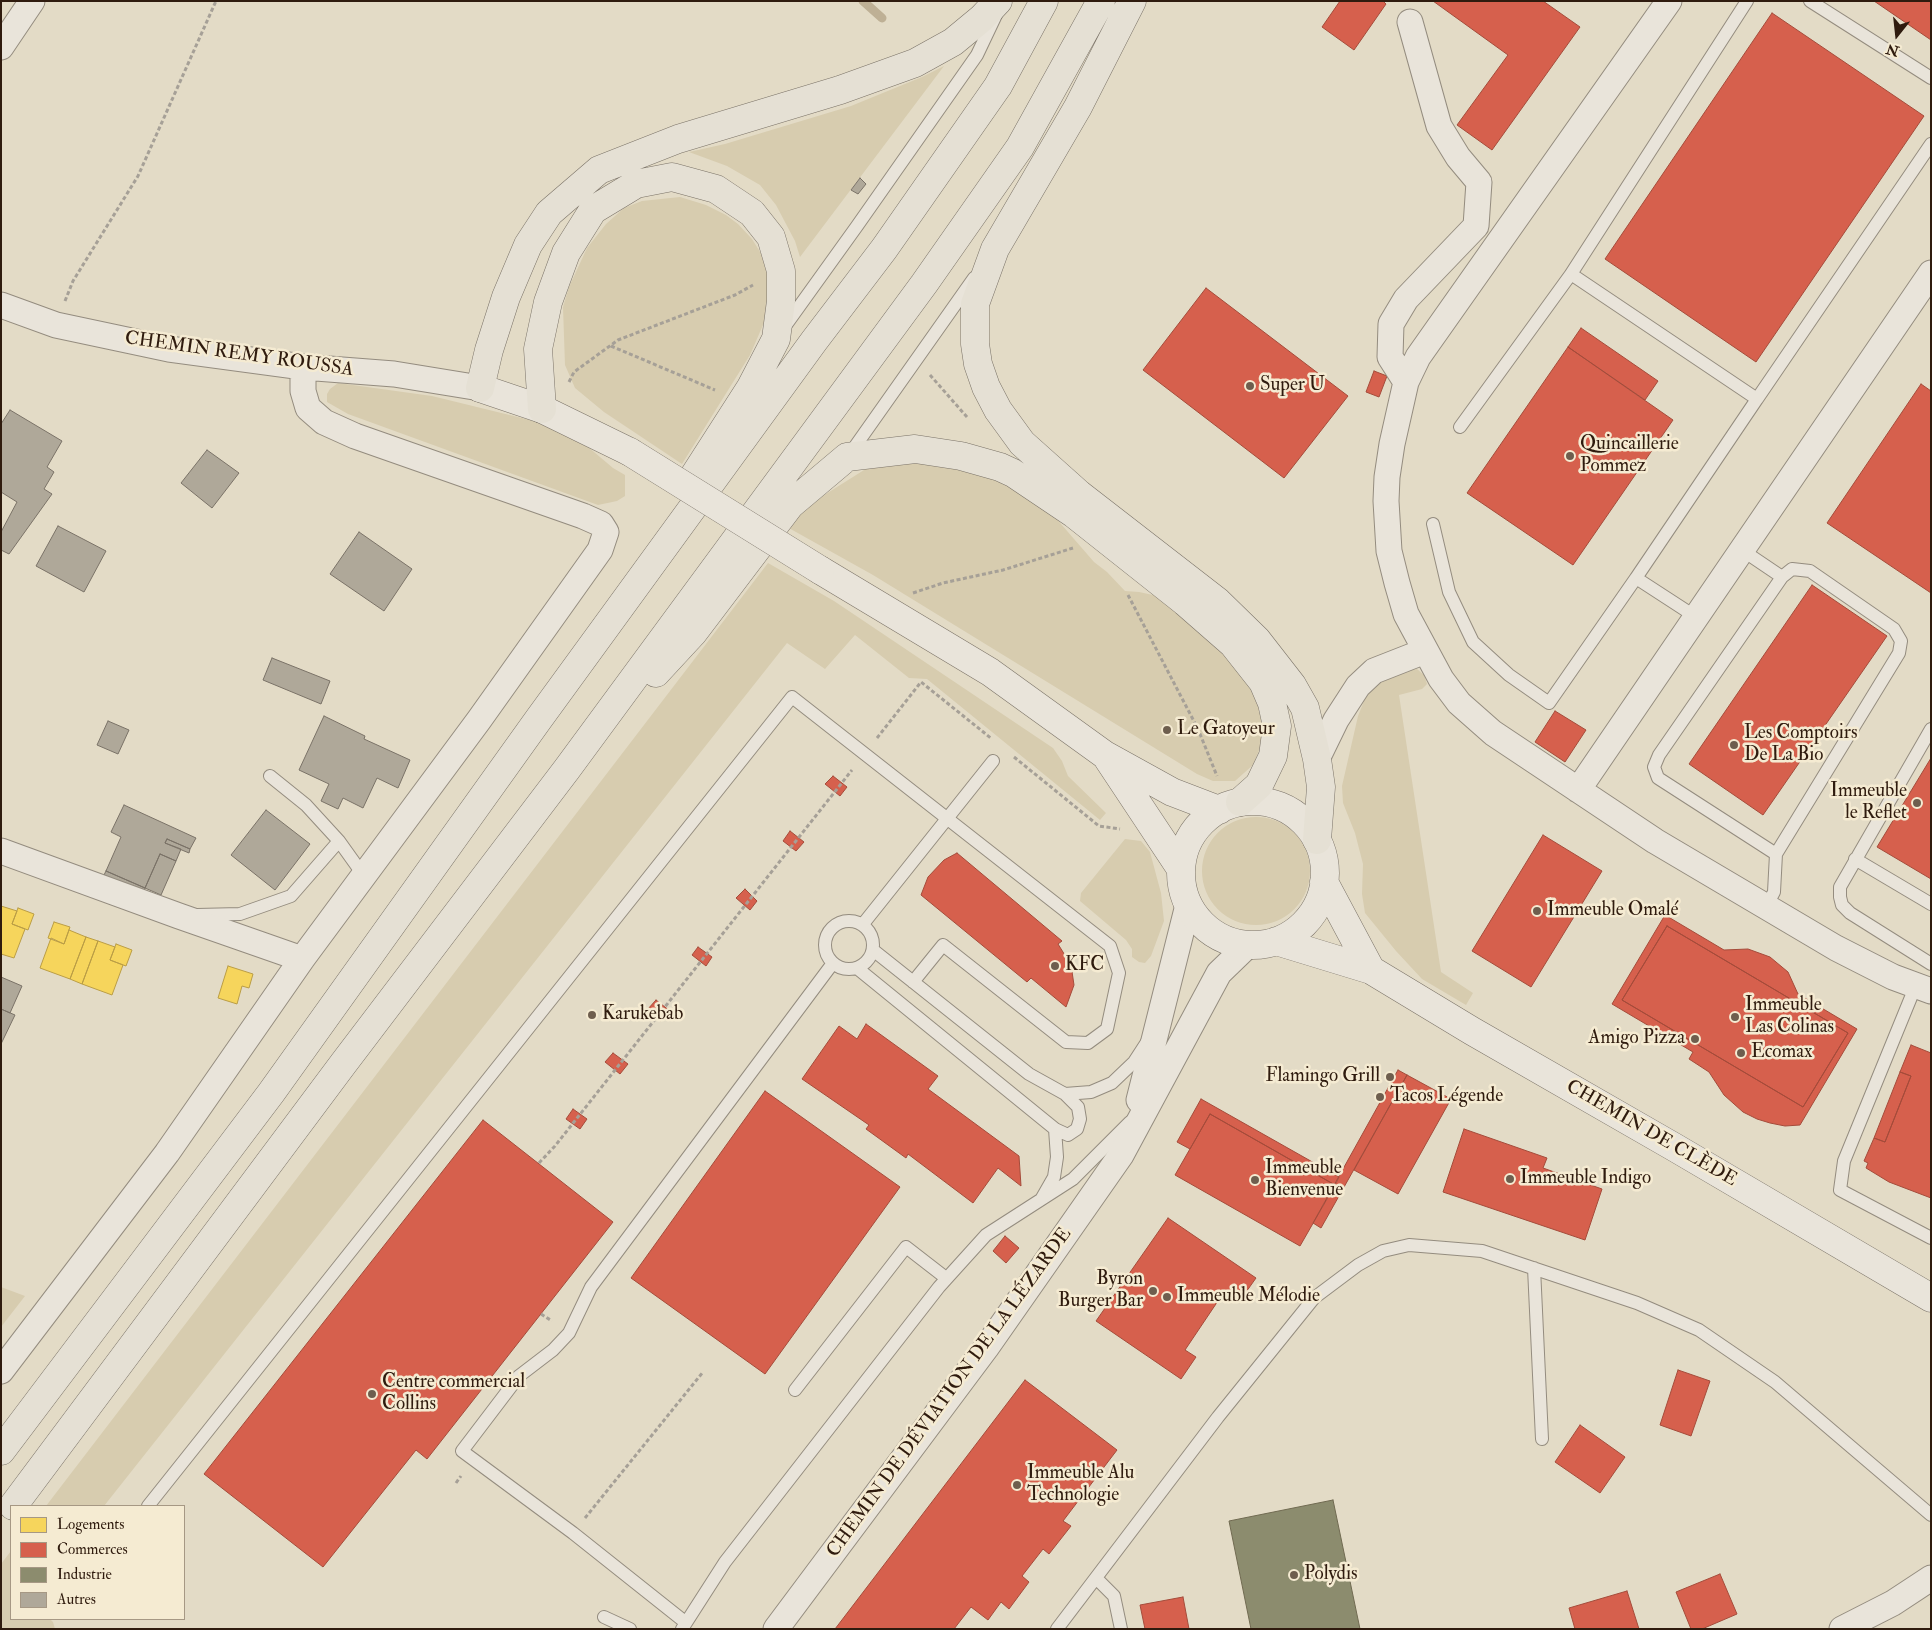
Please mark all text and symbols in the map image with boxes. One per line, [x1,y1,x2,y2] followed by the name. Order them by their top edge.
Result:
[1872,10,1922,60] north arrow
[1884,40,1901,60] text: N
[123,328,355,382] street label: CHEMIN REMY ROUSSA
[1260,375,1325,397] place label: Super U
[1244,380,1256,392] marker: Super U
[1580,434,1679,478] place label: Quincaillerie Pommez
[1564,450,1576,462] marker: Quincaillerie Pommez
[1177,719,1275,741] place label: Le Gatoyeur
[1744,723,1857,767] place label: Les Comptoirs De La Bio
[1161,724,1173,736] marker: Le Gatoyeur
[1728,739,1740,751] marker: Les Comptoirs De La Bio
[1830,781,1907,825] place label: Immeuble le Reflet
[1911,797,1923,809] marker: Immeuble le Reflet
[1547,900,1679,922] place label: Immeuble Omalé
[1531,905,1543,917] marker: Immeuble Omalé
[1065,955,1104,977] place label: KFC
[1049,960,1061,972] marker: KFC
[1745,995,1834,1039] place label: Immeuble Las Colinas
[602,1004,683,1026] place label: Karukebab
[586,1009,598,1021] marker: Karukebab
[1729,1011,1741,1023] marker: Immeuble Las Colinas
[1588,1028,1685,1050] place label: Amigo Pizza
[1689,1033,1701,1045] marker: Amigo Pizza
[1751,1042,1812,1064] place label: Ecomax
[1735,1047,1747,1059] marker: Ecomax
[1265,1066,1380,1088] place label: Flamingo Grill
[1384,1071,1396,1083] marker: Flamingo Grill
[1562,1076,1740,1192] street label: CHEMIN DE CLÈDE
[1390,1086,1503,1108] place label: Tacos Légende
[1374,1091,1386,1103] marker: Tacos Légende
[1265,1158,1343,1202] place label: Immeuble Bienvenue
[1520,1168,1651,1190] place label: Immeuble Indigo
[1504,1173,1516,1185] marker: Immeuble Indigo
[1249,1174,1261,1186] marker: Immeuble Bienvenue
[823,1224,1077,1562] street label: CHEMIN DE DÉVIATION DE LA LÉZARDE
[1058,1269,1143,1313] place label: Byron Burger Bar
[1147,1285,1159,1297] marker: Byron Burger Bar
[1177,1286,1320,1308] place label: Immeuble Mélodie
[1161,1291,1173,1303] marker: Immeuble Mélodie
[382,1372,525,1416] place label: Centre commercial Collins
[366,1388,378,1400] marker: Centre commercial Collins
[1027,1463,1134,1507] place label: Immeuble Alu Technologie
[1011,1479,1023,1491] marker: Immeuble Alu Technologie
[10,1505,185,1620] legend
[57,1515,124,1534] text: Logements
[57,1540,128,1559] text: Commerces
[1304,1564,1357,1586] place label: Polydis
[57,1565,112,1584] text: Industrie
[1288,1569,1300,1581] marker: Polydis
[57,1590,96,1609] text: Autres

